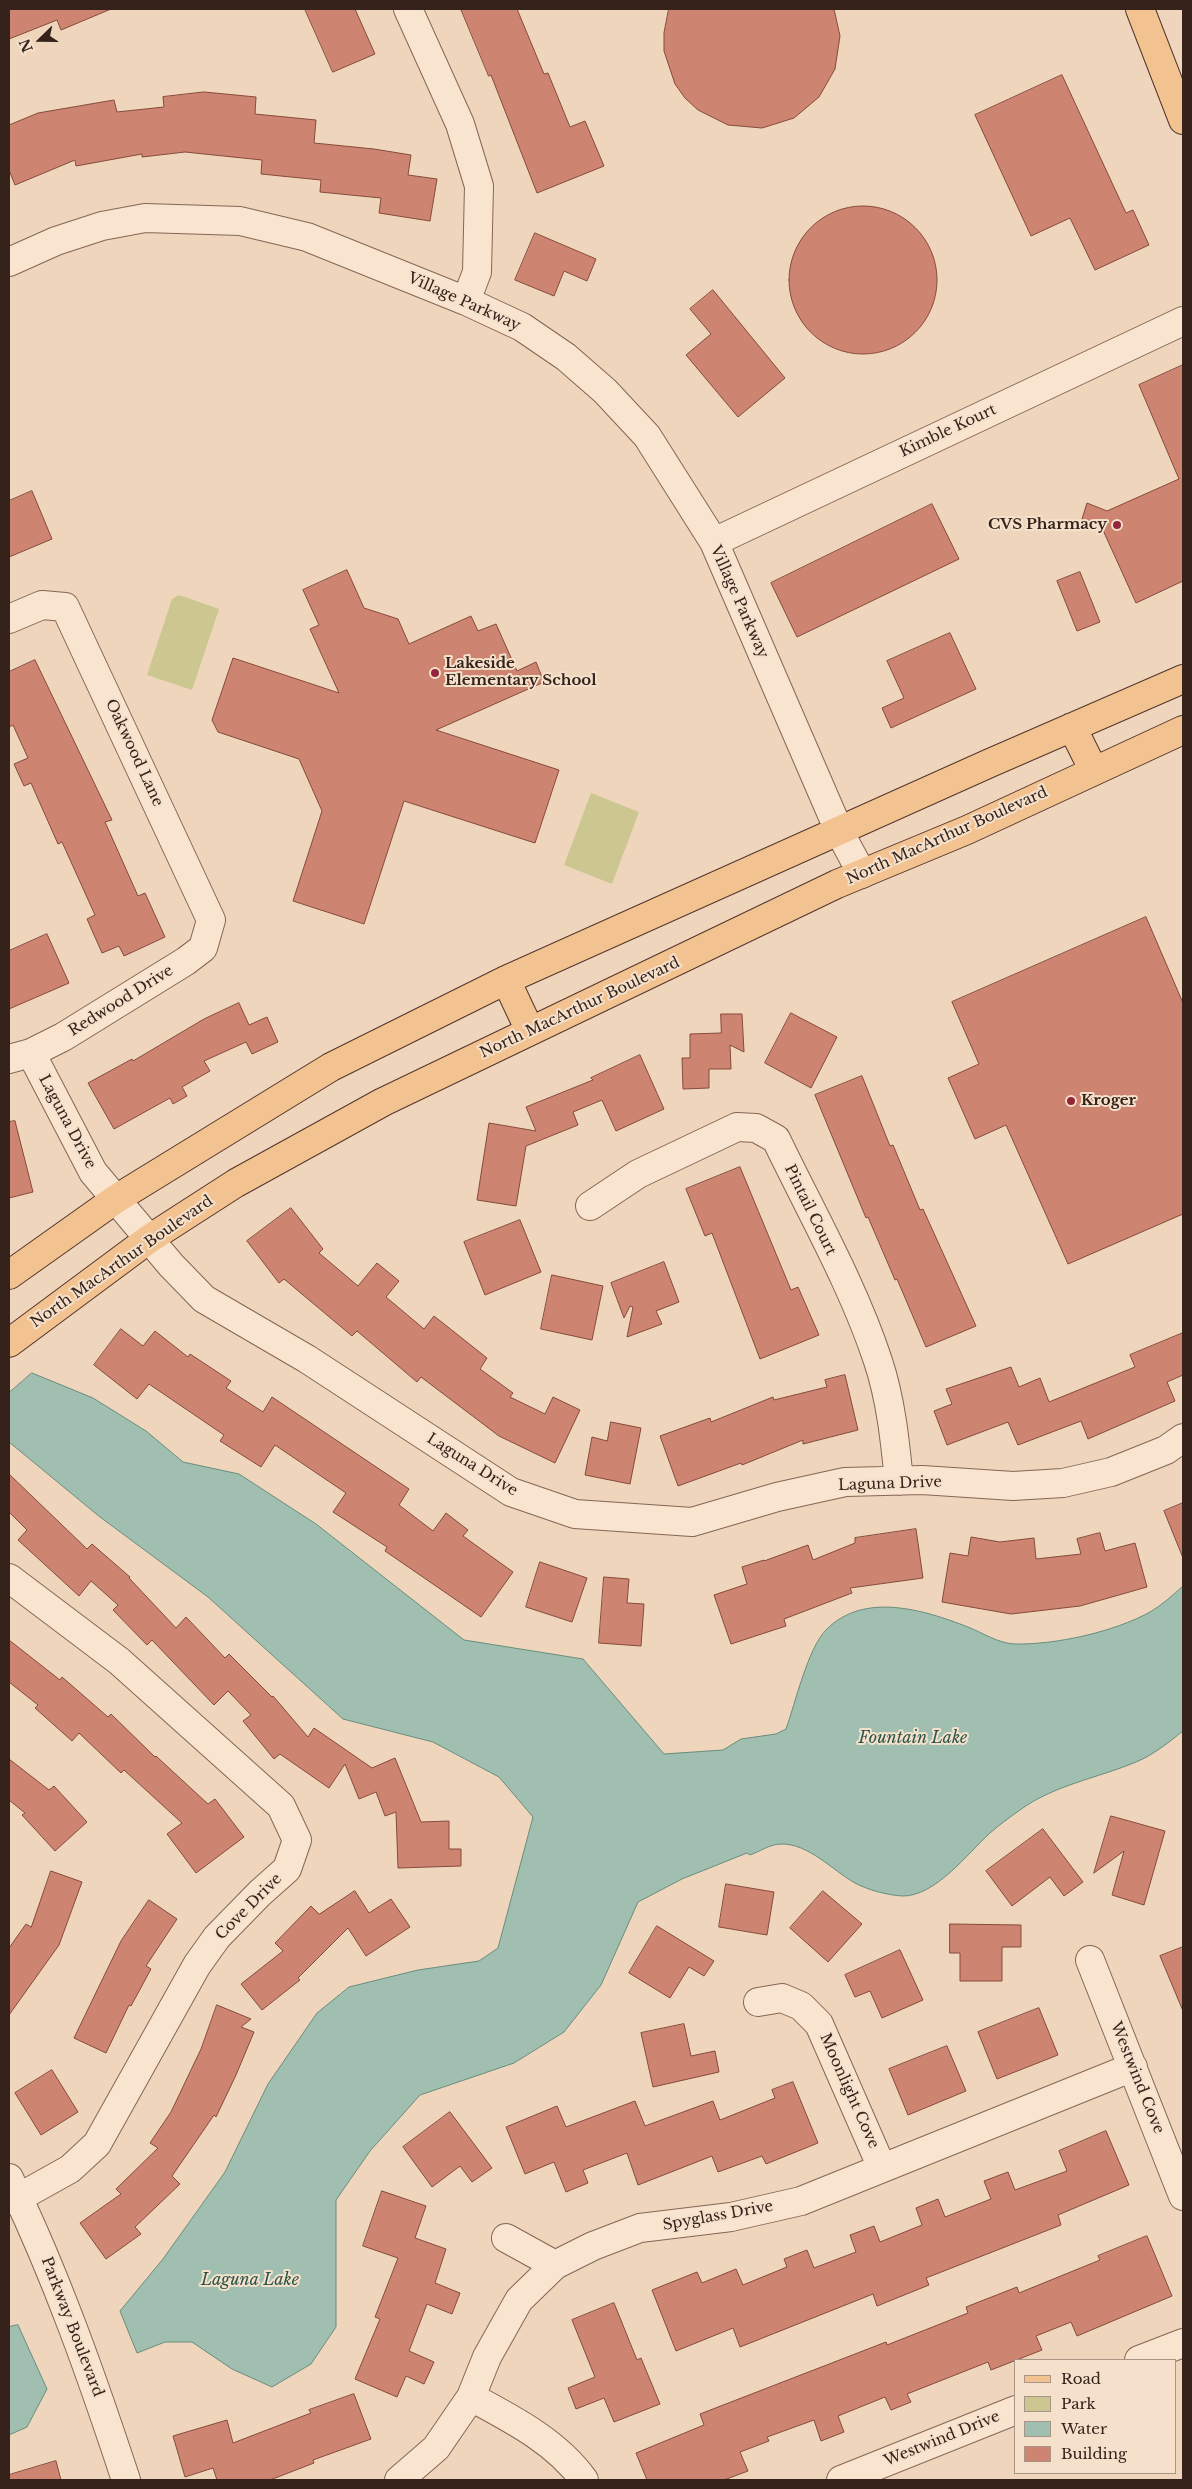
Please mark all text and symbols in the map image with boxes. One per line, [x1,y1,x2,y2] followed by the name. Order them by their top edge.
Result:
[15,15,65,65] north arrow
[15,36,37,55] text: N
[405,269,523,335] street label: Village Parkway
[897,401,999,461] street label: Kimble Kourt
[988,516,1107,534] place label: CVS Pharmacy
[1111,519,1123,531] marker: CVS Pharmacy
[706,543,772,661] street label: Village Parkway
[445,655,597,690] place label: Lakeside Elementary School
[429,667,441,679] marker: Lakeside Elementary School
[101,696,167,810] street label: Oakwood Lane
[844,783,1050,889] street label: North MacArthur Boulevard
[477,954,683,1062] street label: North MacArthur Boulevard
[65,962,177,1040] street label: Redwood Drive
[35,1072,99,1172] street label: Laguna Drive
[1081,1092,1136,1110] place label: Kroger
[1065,1095,1077,1107] marker: Kroger
[780,1162,840,1258] street label: Pintail Court
[27,1192,217,1332] street label: North MacArthur Boulevard
[423,1430,521,1500] street label: Laguna Drive
[838,1473,942,1495] street label: Laguna Drive
[859,1728,967,1748] water label: Fountain Lake
[212,1870,286,1944] street label: Cove Drive
[1106,2019,1168,2137] street label: Westwind Cove
[816,2031,882,2151] street label: Moonlight Cove
[661,2197,775,2235] street label: Spyglass Drive
[37,2254,107,2400] street label: Parkway Boulevard
[201,2270,299,2290] water label: Laguna Lake
[1014,2359,1177,2474] legend
[1061,2369,1101,2388] text: Road
[1061,2394,1096,2413] text: Park
[882,2408,1002,2470] street label: Westwind Drive
[1061,2419,1107,2438] text: Water
[1061,2444,1127,2463] text: Building

